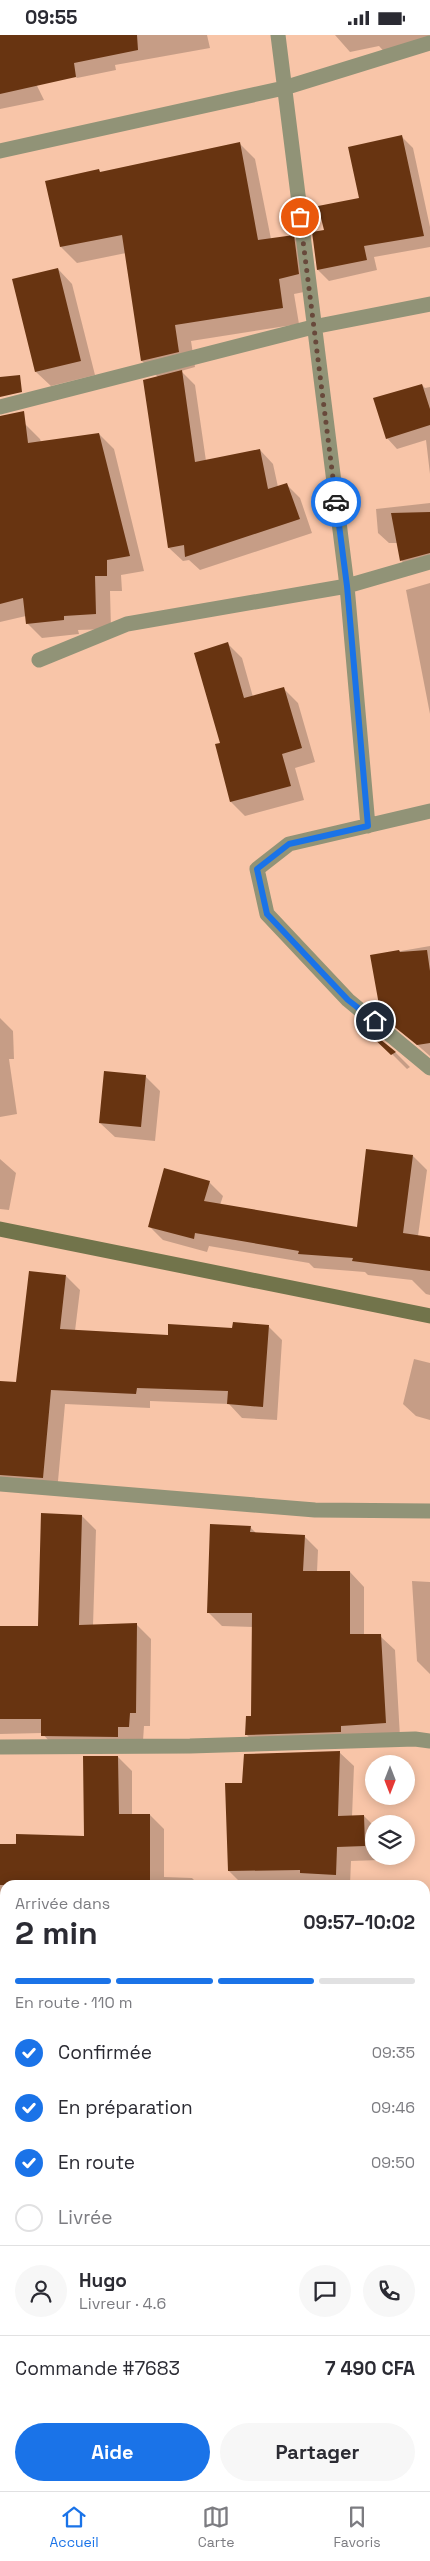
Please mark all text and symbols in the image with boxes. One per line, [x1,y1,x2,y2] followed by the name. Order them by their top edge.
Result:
[25,5,78,30] text: 09:55
[279,196,321,238] pin
[286,203,314,231] icon: bag
[311,477,361,527] courier
[322,488,350,516] icon: car
[354,1000,396,1042] pin
[361,1007,389,1035] icon: home
[365,1755,415,1805] north arrow
[365,1755,415,1865] map controls
[365,1815,415,1865] button: layers
[15,1893,110,1914] text: Arrivée dans
[303,1910,415,1935] text: 09:57–10:02
[15,1913,98,1953] text: 2 min
[15,1992,133,2013] text: En route · 110 m
[15,2039,43,2067] icon: check
[58,2040,152,2065] text: Confirmée
[372,2042,415,2063] text: 09:35
[15,2094,43,2122] icon: check
[58,2095,193,2120] text: En préparation
[371,2097,415,2118] text: 09:46
[15,2149,43,2177] icon: check
[58,2150,135,2175] text: En route
[371,2152,415,2173] text: 09:50
[58,2205,113,2230] text: Livrée
[15,2265,67,2317] button: person
[299,2265,351,2317] button: chat
[363,2265,415,2317] button: phone
[79,2268,127,2293] text: Hugo
[79,2293,166,2314] text: Livreur · 4.6
[15,2356,180,2381] text: Commande #7683
[325,2356,415,2381] text: 7 490 CFA
[15,2423,210,2481] button: Aide
[220,2423,415,2481] button: Partager
[49,2503,99,2551] tab: Accueil
[198,2503,234,2551] tab: Carte
[333,2503,381,2551] tab: Favoris

